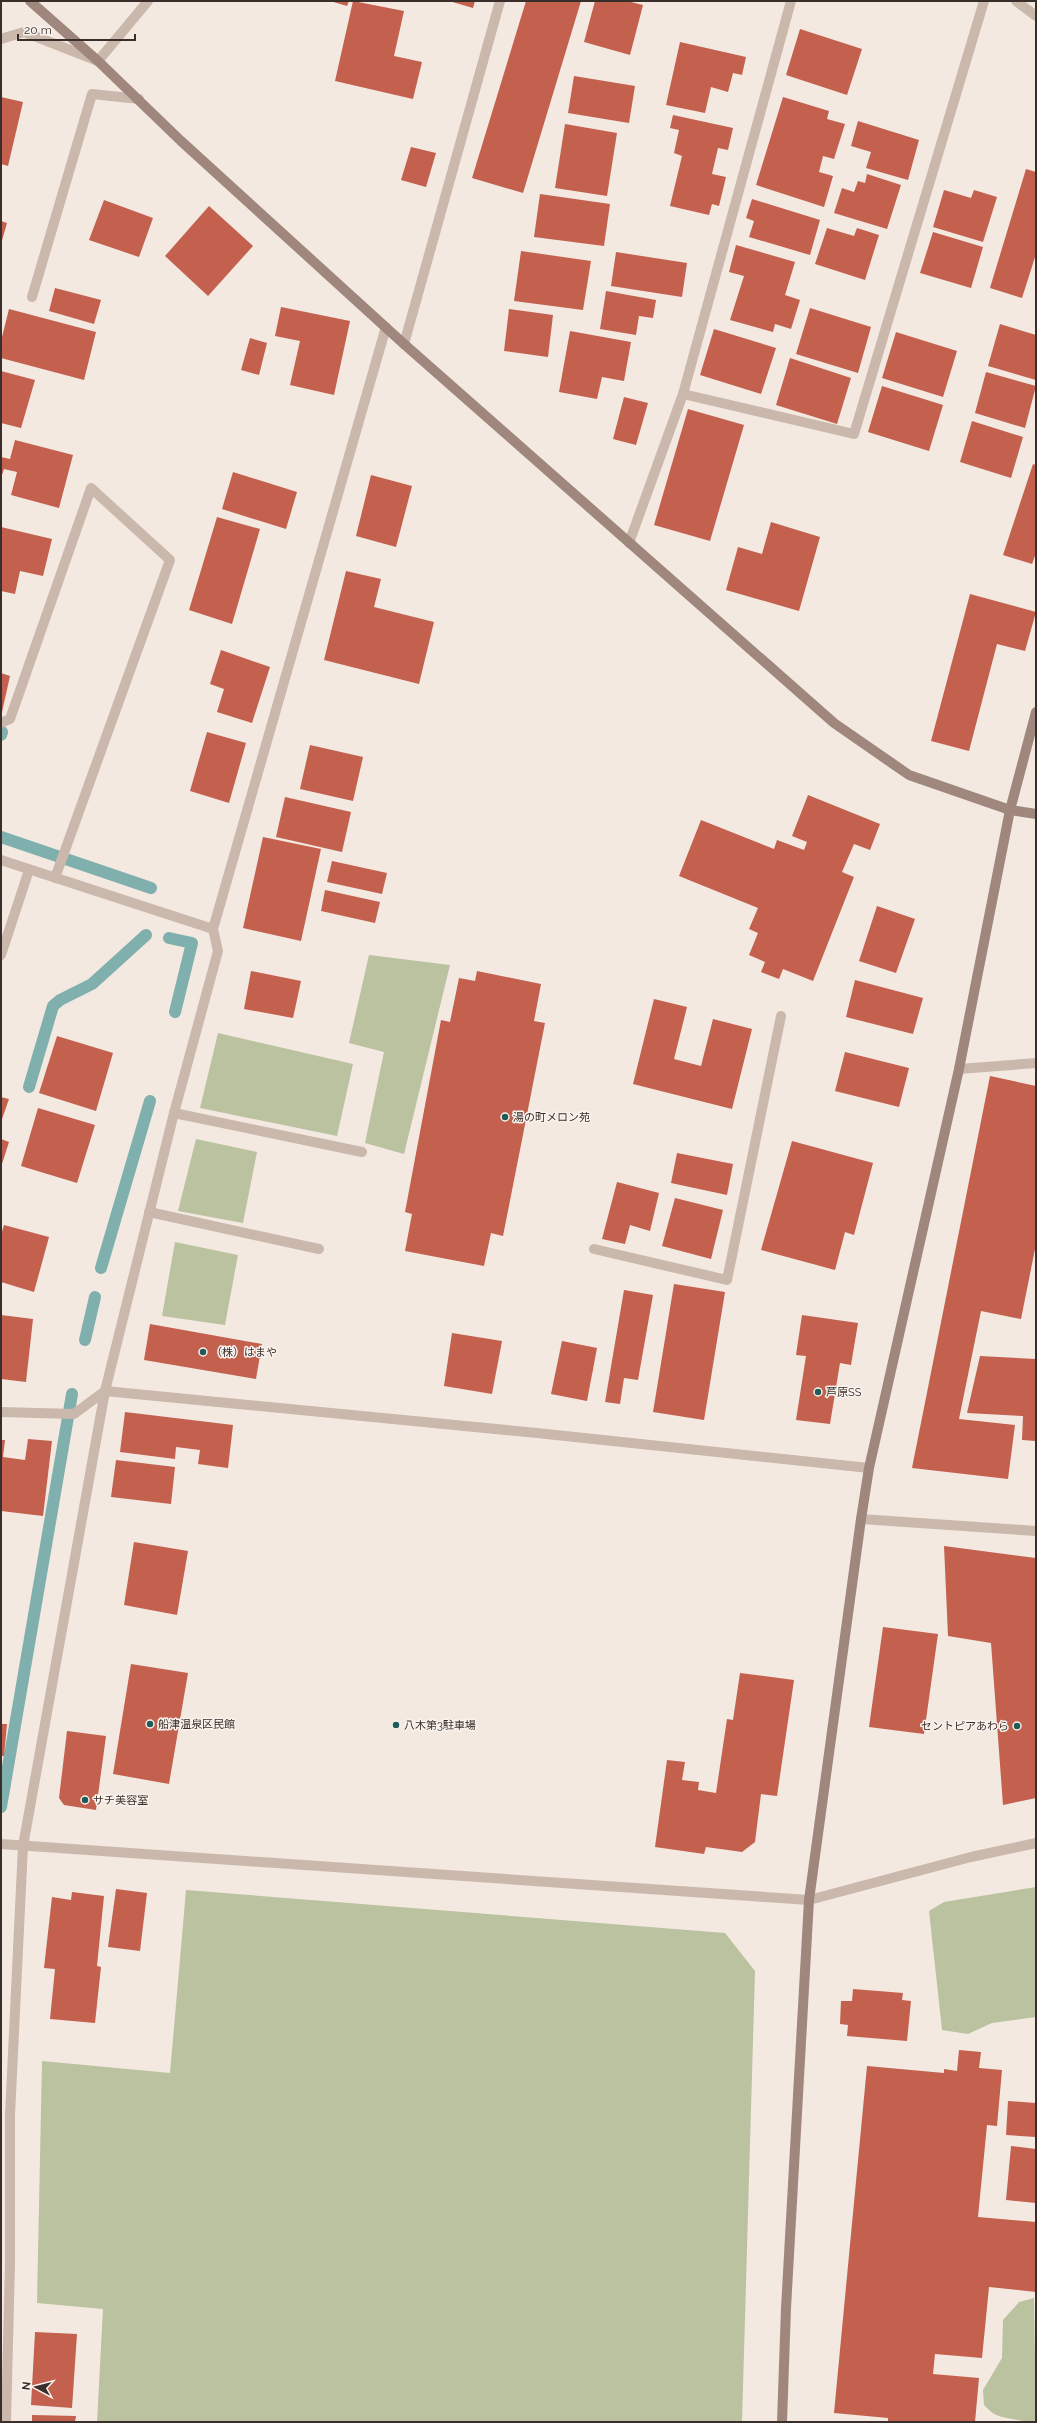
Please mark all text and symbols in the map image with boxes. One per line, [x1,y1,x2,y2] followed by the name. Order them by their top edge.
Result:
[18,16,135,42] scale bar
[24,23,52,37] text: 20 m
[513,1111,590,1124] place label: 湯の町メロン苑
[500,1112,510,1122] marker: 湯の町メロン苑
[211,1346,277,1359] place label: （株）はまや
[198,1347,208,1357] marker: （株）はまや
[826,1386,862,1399] place label: 芦原SS
[813,1387,823,1397] marker: 芦原SS
[158,1718,235,1731] place label: 船津温泉区民館
[145,1719,155,1729] marker: 船津温泉区民館
[404,1719,476,1732] place label: 八木第3駐車場
[391,1720,401,1730] marker: 八木第3駐車場
[921,1720,1009,1733] place label: セントピアあわら
[1012,1721,1022,1731] marker: セントピアあわら
[93,1794,148,1807] place label: サチ美容室
[80,1795,90,1805] marker: サチ美容室
[16,2367,56,2407] north arrow
[20,2381,34,2391] text: N

